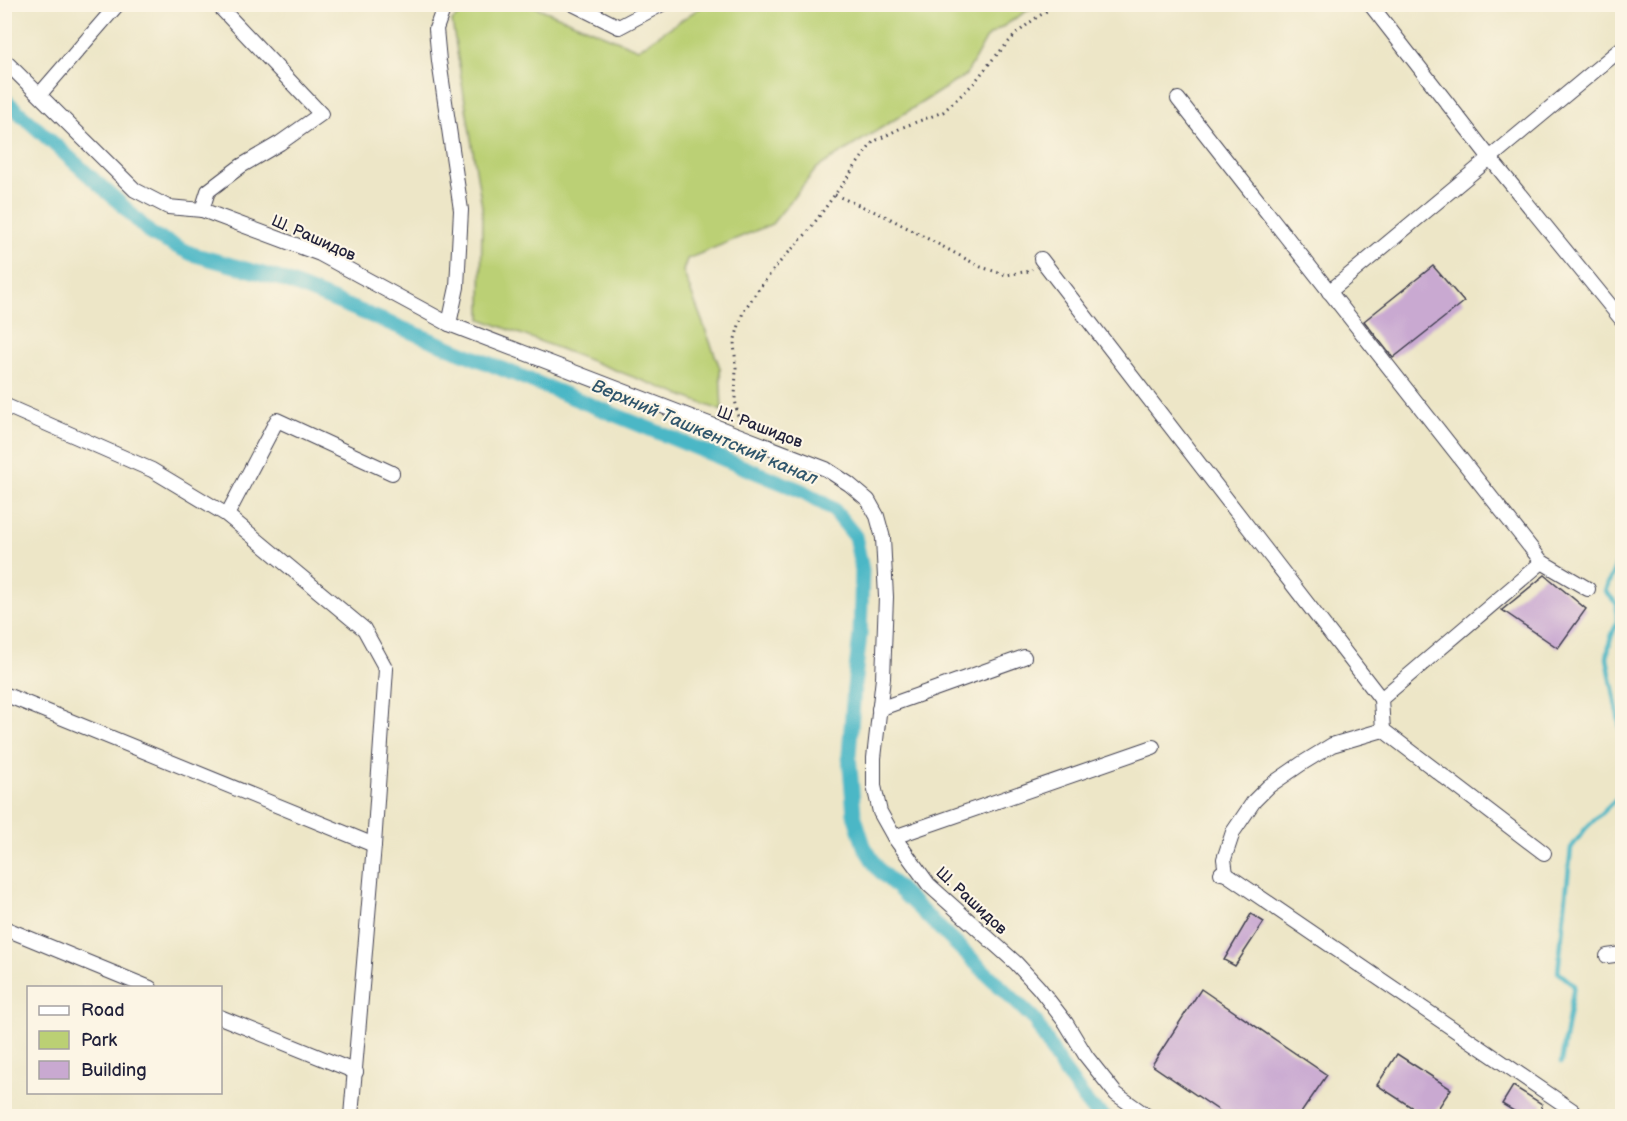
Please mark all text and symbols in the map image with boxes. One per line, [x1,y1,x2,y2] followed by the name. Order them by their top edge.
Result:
[268,211,359,266] street label: Ш. Рашидов
[589,375,822,490] water label: Верхний Ташкентский канал
[714,402,806,453] street label: Ш. Рашидов
[932,863,1011,939] street label: Ш. Рашидов
[27,986,222,1094] legend
[81,1000,125,1021] text: Road
[81,1030,117,1051] text: Park
[81,1060,147,1081] text: Building

